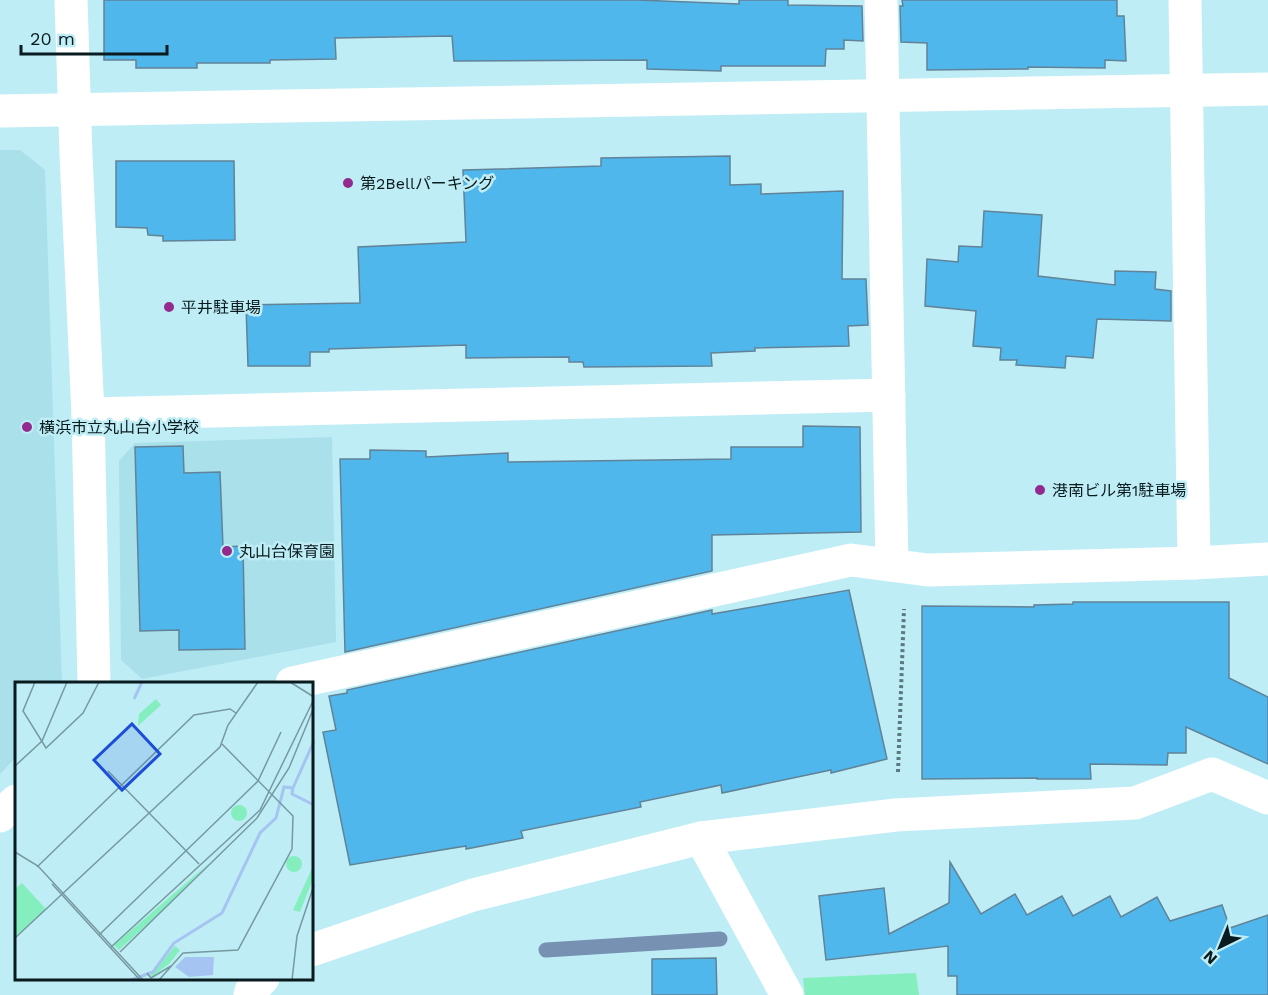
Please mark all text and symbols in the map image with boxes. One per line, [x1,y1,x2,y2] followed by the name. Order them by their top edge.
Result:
[21,18,166,56] scale bar
[30,28,75,49] text: 20 m
[360,174,494,193] place label: 第2Bellパーキング
[341,176,355,190] marker: 第2Bellパーキング
[181,298,261,317] place label: 平井駐車場
[162,300,176,314] marker: 平井駐車場
[39,418,199,437] place label: 横浜市立丸山台小学校
[20,420,34,434] marker: 横浜市立丸山台小学校
[1052,481,1186,500] place label: 港南ビル第1駐車場
[1033,483,1047,497] marker: 港南ビル第1駐車場
[239,542,335,561] place label: 丸山台保育園
[220,544,234,558] marker: 丸山台保育園
[15,682,314,980] inset map
[1190,917,1250,977] north arrow
[1199,947,1221,969] text: N

